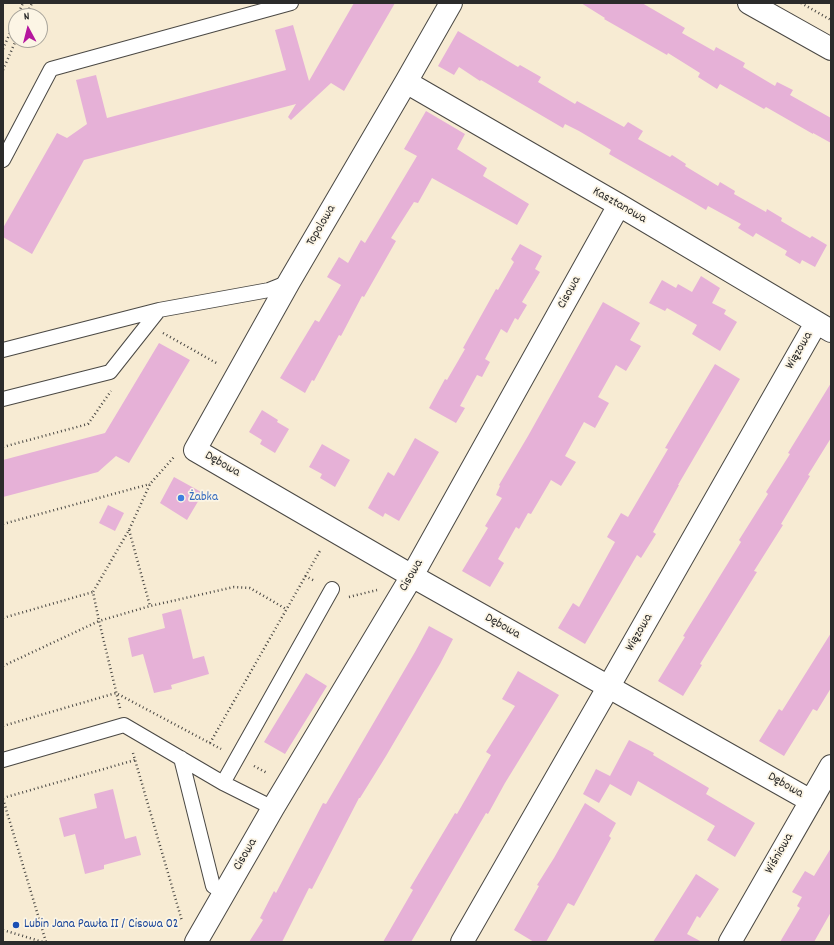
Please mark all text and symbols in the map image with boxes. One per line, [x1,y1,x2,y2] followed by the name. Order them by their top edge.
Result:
[8,8,48,48] north arrow
[23,9,30,25] text: N
[589,184,649,228] street label: Kasztanowa
[304,203,340,249] street label: Topolowa
[555,274,585,312] street label: Cisowa
[783,329,817,373] street label: Wiązowa
[202,449,242,481] street label: Dębowa
[189,490,218,506] place label: Żabka
[176,493,186,503] marker: Żabka
[397,557,427,595] street label: Cisowa
[481,611,523,643] street label: Dębowa
[623,611,657,655] street label: Wiązowa
[765,770,805,802] street label: Dębowa
[762,831,798,877] street label: Wiśniowa
[231,836,261,874] street label: Cisowa
[24,917,179,933] place label: Lubin Jana Pawła II / Cisowa 02
[11,920,21,930] marker: Lubin Jana Pawła II / Cisowa 02

